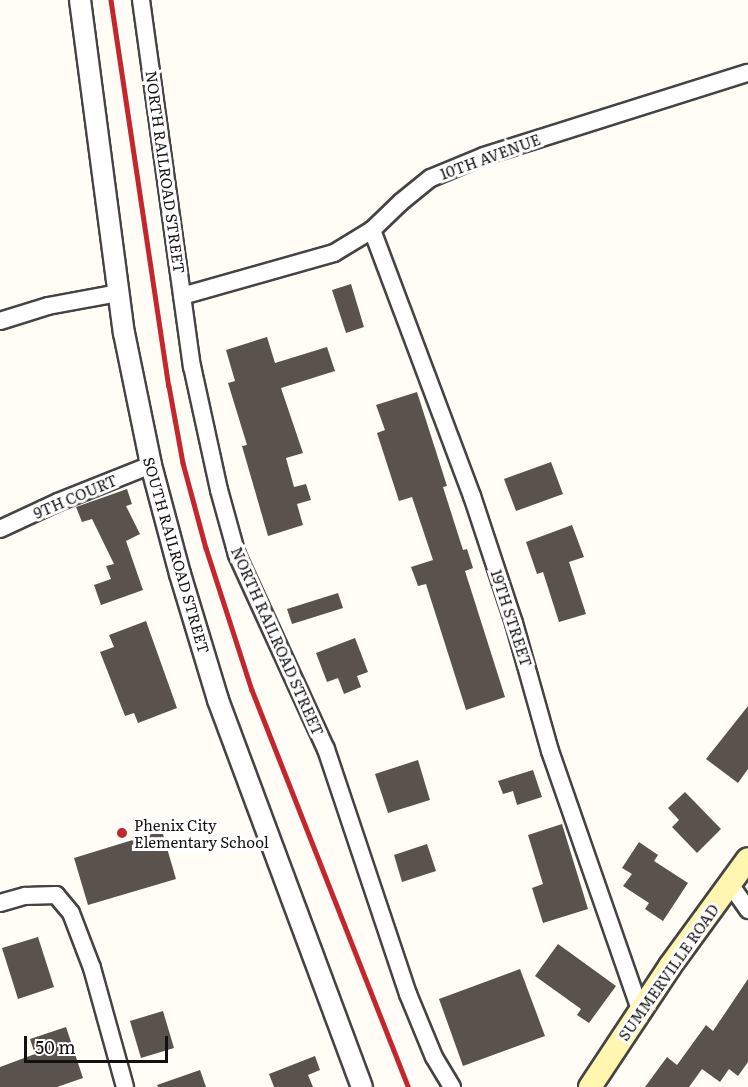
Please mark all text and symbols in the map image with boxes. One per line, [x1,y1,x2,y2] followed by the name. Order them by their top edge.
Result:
[143,69,189,275] street label: NORTH RAILROAD STREET
[437,129,543,183] street label: 10TH AVENUE
[140,455,214,655] street label: SOUTH RAILROAD STREET
[30,470,120,522] street label: 9TH COURT
[228,544,328,738] street label: NORTH RAILROAD STREET
[488,567,536,669] street label: 19TH STREET
[134,815,269,850] place label: Phenix City Elementary School
[115,826,129,840] marker: Phenix City Elementary School
[614,900,722,1044] street label: SUMMERVILLE ROAD
[27,1024,171,1062] scale bar
[35,1033,76,1060] text: 50 m

